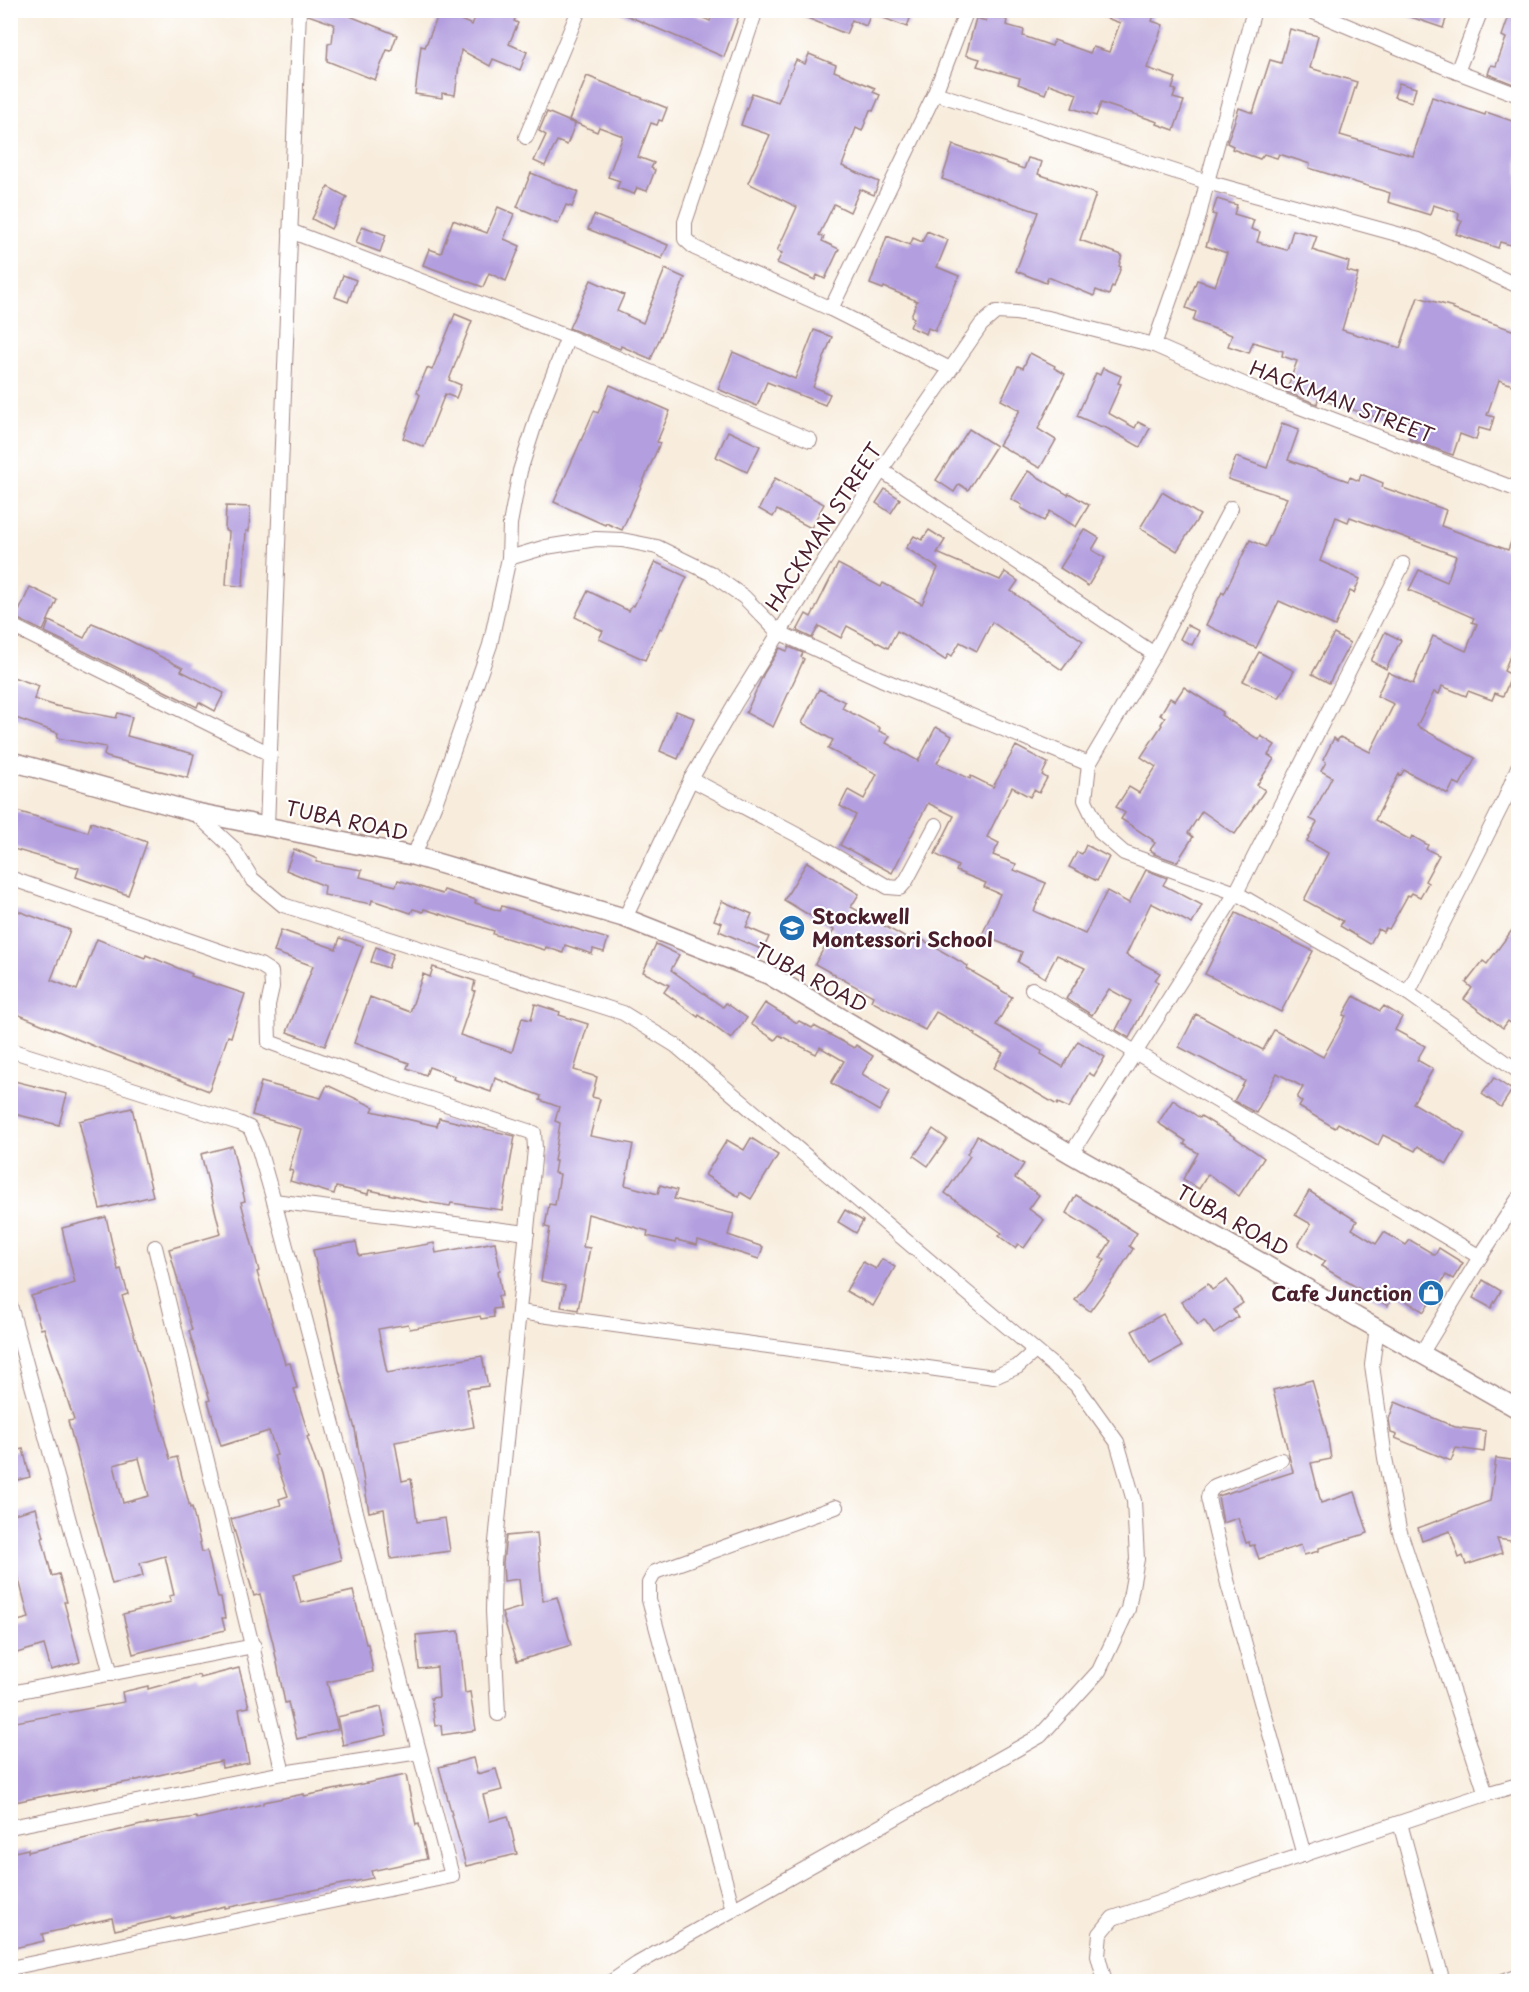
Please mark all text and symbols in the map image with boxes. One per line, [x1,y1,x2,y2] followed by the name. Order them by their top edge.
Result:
[1245,352,1439,450] street label: HACKMAN STREET
[757,437,889,617] street label: HACKMAN STREET
[283,792,411,848] street label: TUBA ROAD
[812,901,993,954] place label: Stockwell Montessori School
[777,913,807,943] school or university icon: Stockwell Montessori School
[749,935,873,1019] street label: TUBA ROAD
[1171,1177,1295,1263] street label: TUBA ROAD
[1271,1278,1412,1308] place label: Cafe Junction
[1416,1278,1446,1308] shop icon: Cafe Junction

